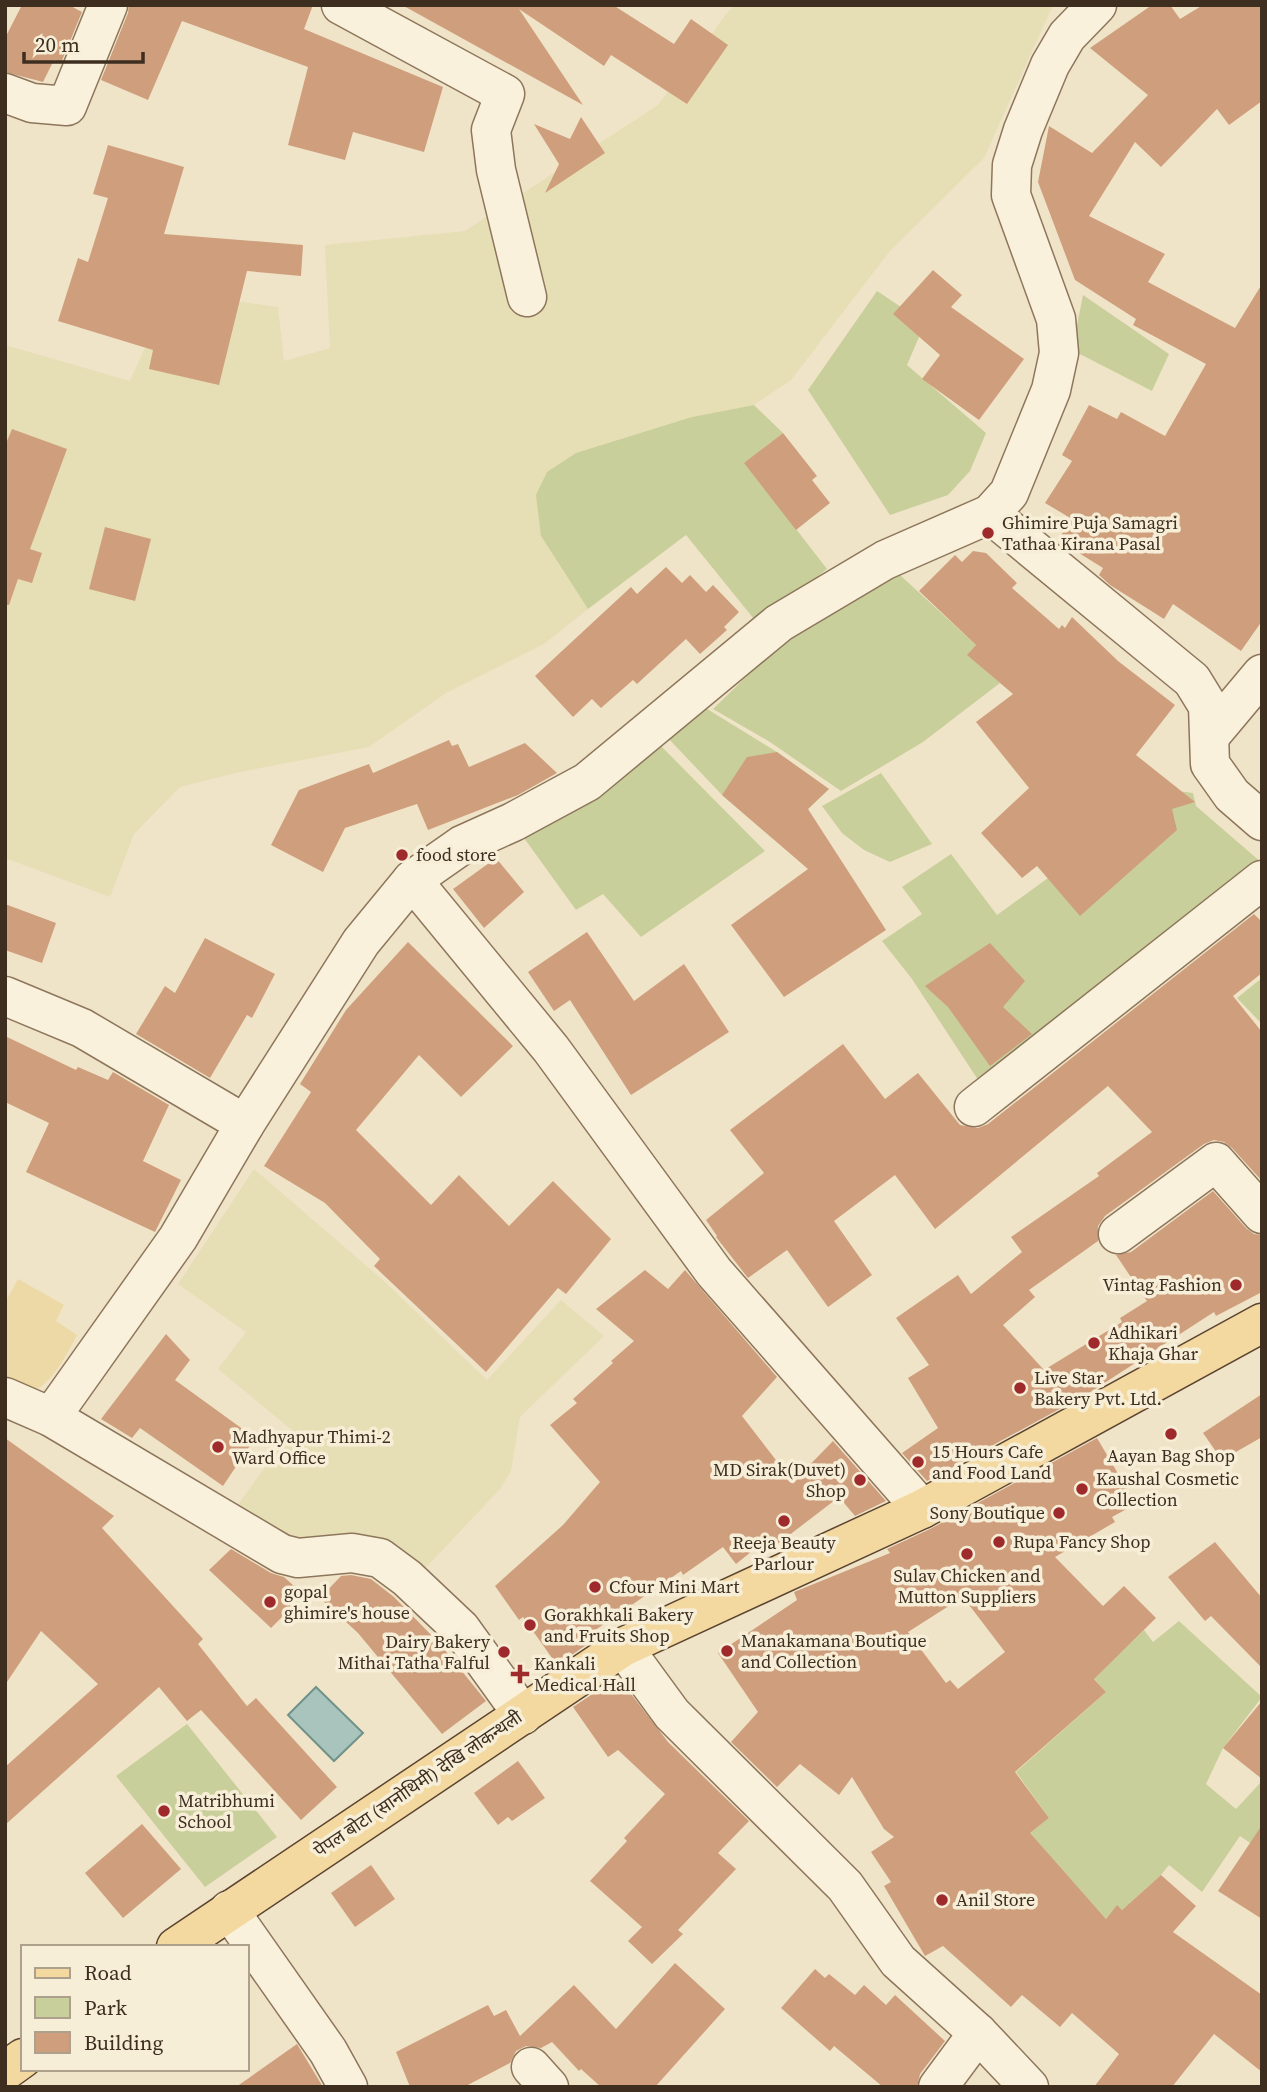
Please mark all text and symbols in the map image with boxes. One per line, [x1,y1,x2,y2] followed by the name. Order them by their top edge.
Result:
[24,21,144,65] scale bar
[35,30,80,59] text: 20 m
[1002,510,1178,556] place label: Ghimire Puja Samagri Tathaa Kirana Pasal
[980,525,996,541] marker: Ghimire Puja Samagri Tathaa Kirana Pasal
[416,842,496,867] place label: food store
[394,847,410,863] marker: food store
[1102,1272,1222,1297] place label: Vintag Fashion
[1228,1277,1244,1293] marker: Vintag Fashion
[1108,1320,1198,1366] place label: Adhikari Khaja Ghar
[1086,1335,1102,1351] marker: Adhikari Khaja Ghar
[1034,1365,1162,1411] place label: Live Star Bakery Pvt. Ltd.
[1012,1380,1028,1396] marker: Live Star Bakery Pvt. Ltd.
[232,1424,391,1470] place label: Madhyapur Thimi-2 Ward Office
[1163,1426,1179,1442] marker: Aayan Bag Shop
[210,1439,226,1455] marker: Madhyapur Thimi-2 Ward Office
[932,1439,1051,1485] place label: 15 Hours Cafe and Food Land
[1107,1443,1235,1468] place label: Aayan Bag Shop
[910,1454,926,1470] marker: 15 Hours Cafe and Food Land
[713,1457,846,1503] place label: MD Sirak(Duvet) Shop
[1096,1466,1239,1512] place label: Kaushal Cosmetic Collection
[852,1472,868,1488] marker: MD Sirak(Duvet) Shop
[1074,1481,1090,1497] marker: Kaushal Cosmetic Collection
[930,1500,1045,1525] place label: Sony Boutique
[1051,1505,1067,1521] marker: Sony Boutique
[776,1513,792,1529] marker: Reeja Beauty Parlour
[1013,1529,1151,1554] place label: Rupa Fancy Shop
[732,1530,836,1576] place label: Reeja Beauty Parlour
[991,1534,1007,1550] marker: Rupa Fancy Shop
[959,1546,975,1562] marker: Sulav Chicken and Mutton Suppliers
[894,1563,1040,1609] place label: Sulav Chicken and Mutton Suppliers
[609,1574,739,1599] place label: Cfour Mini Mart
[284,1579,410,1625] place label: gopal ghimire's house
[587,1579,603,1595] marker: Cfour Mini Mart
[262,1594,278,1610] marker: gopal ghimire's house
[544,1602,694,1648] place label: Gorakhkali Bakery and Fruits Shop
[522,1617,538,1633] marker: Gorakhkali Bakery and Fruits Shop
[741,1628,927,1674] place label: Manakamana Boutique and Collection
[338,1629,491,1675] place label: Dairy Bakery Mithai Tatha Falful
[719,1643,735,1659] marker: Manakamana Boutique and Collection
[496,1644,512,1660] marker: Dairy Bakery Mithai Tatha Falful
[534,1651,636,1697] place label: Kankali Medical Hall
[512,1666,528,1682] marker: Kankali Medical Hall
[309,1704,527,1863] street label: पेपल बोटा (सानोथिमी) देखि लोकन्थली
[178,1788,275,1834] place label: Matribhumi School
[156,1803,172,1819] marker: Matribhumi School
[956,1887,1035,1912] place label: Anil Store
[934,1892,950,1908] marker: Anil Store
[21,1945,248,2071] legend
[84,1958,132,1987] text: Road
[84,1993,128,2022] text: Park
[84,2028,163,2057] text: Building

